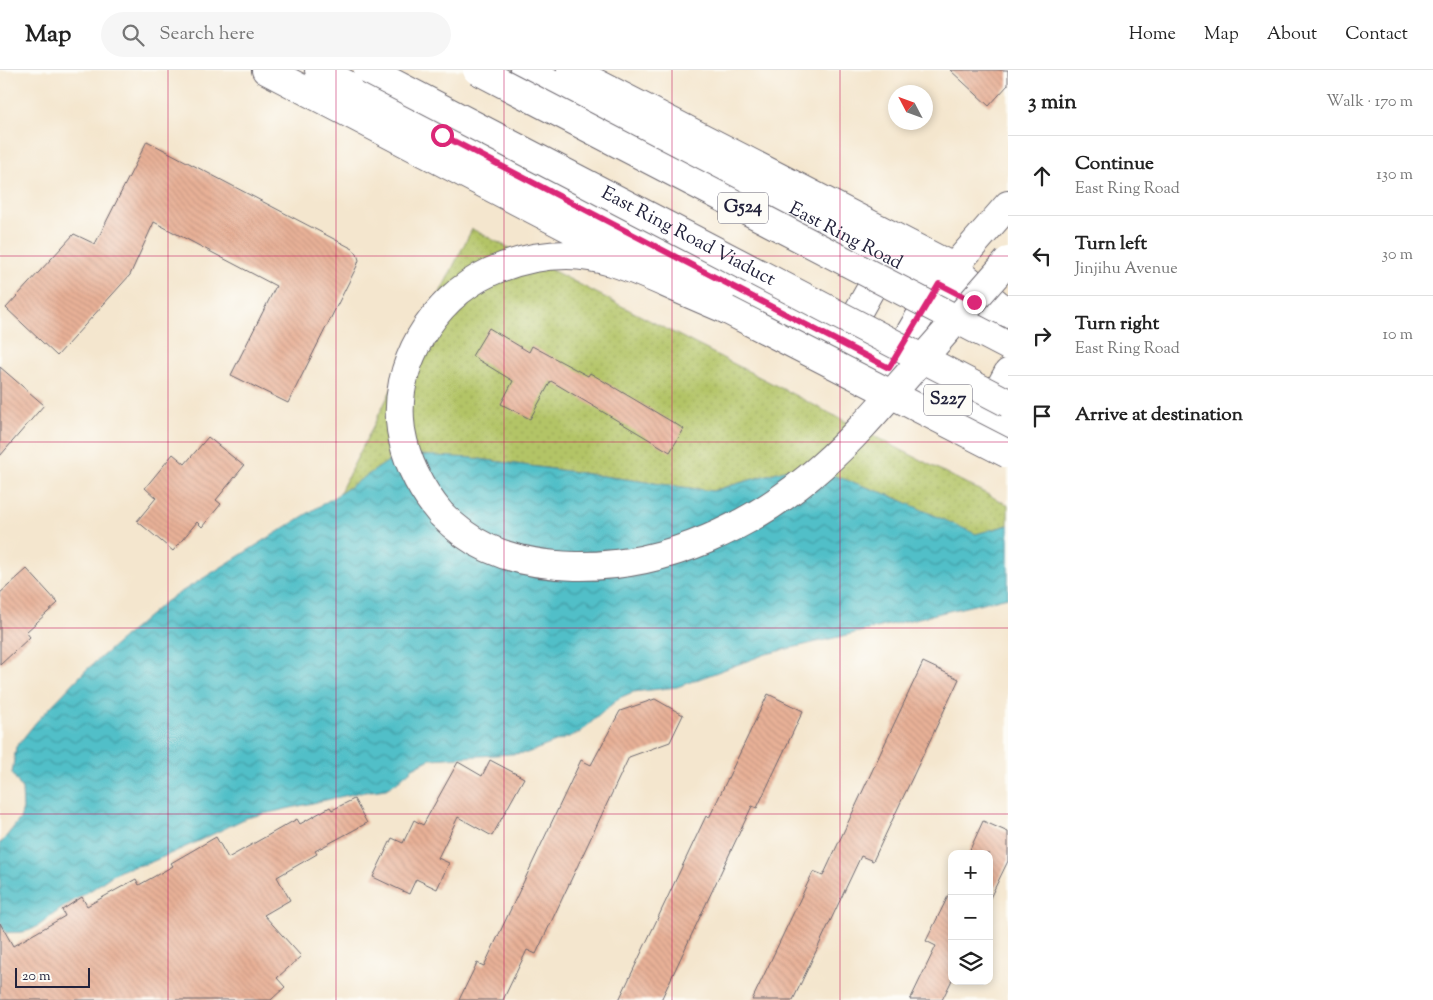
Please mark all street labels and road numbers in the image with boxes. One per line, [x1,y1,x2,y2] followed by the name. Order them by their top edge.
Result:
[596,180,781,293] street label: East Ring Road Viaduct
[718,192,768,224] road number: G524
[784,196,907,277] street label: East Ring Road
[924,384,972,416] road number: S227

